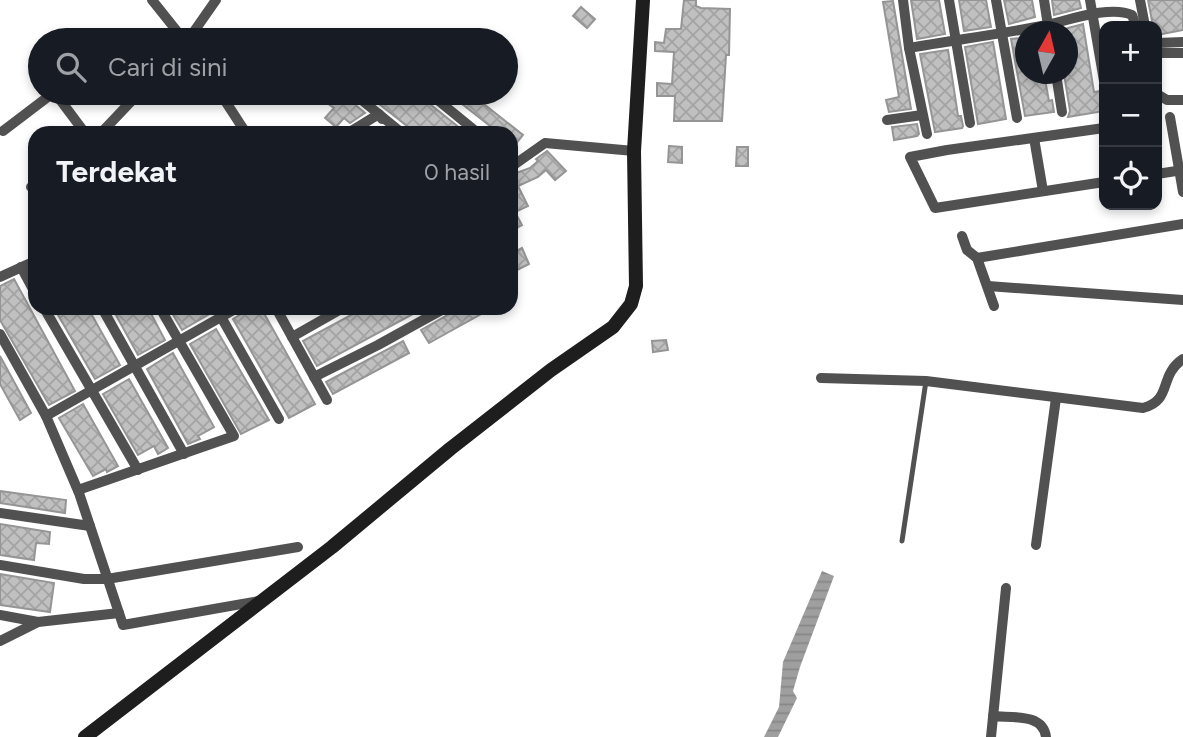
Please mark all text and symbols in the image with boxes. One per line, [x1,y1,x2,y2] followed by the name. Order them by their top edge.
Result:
[1015,21,1078,84] north arrow
[1099,21,1162,210] map controls
[1099,21,1162,84] button: +
[28,28,518,105] search box
[52,48,90,86] icon: search
[108,51,228,83] text: Cari di sini
[1099,84,1162,147] button: −
[1099,147,1162,210] button: locate
[56,153,177,190] text: Terdekat
[424,158,490,186] text: 0 hasil

